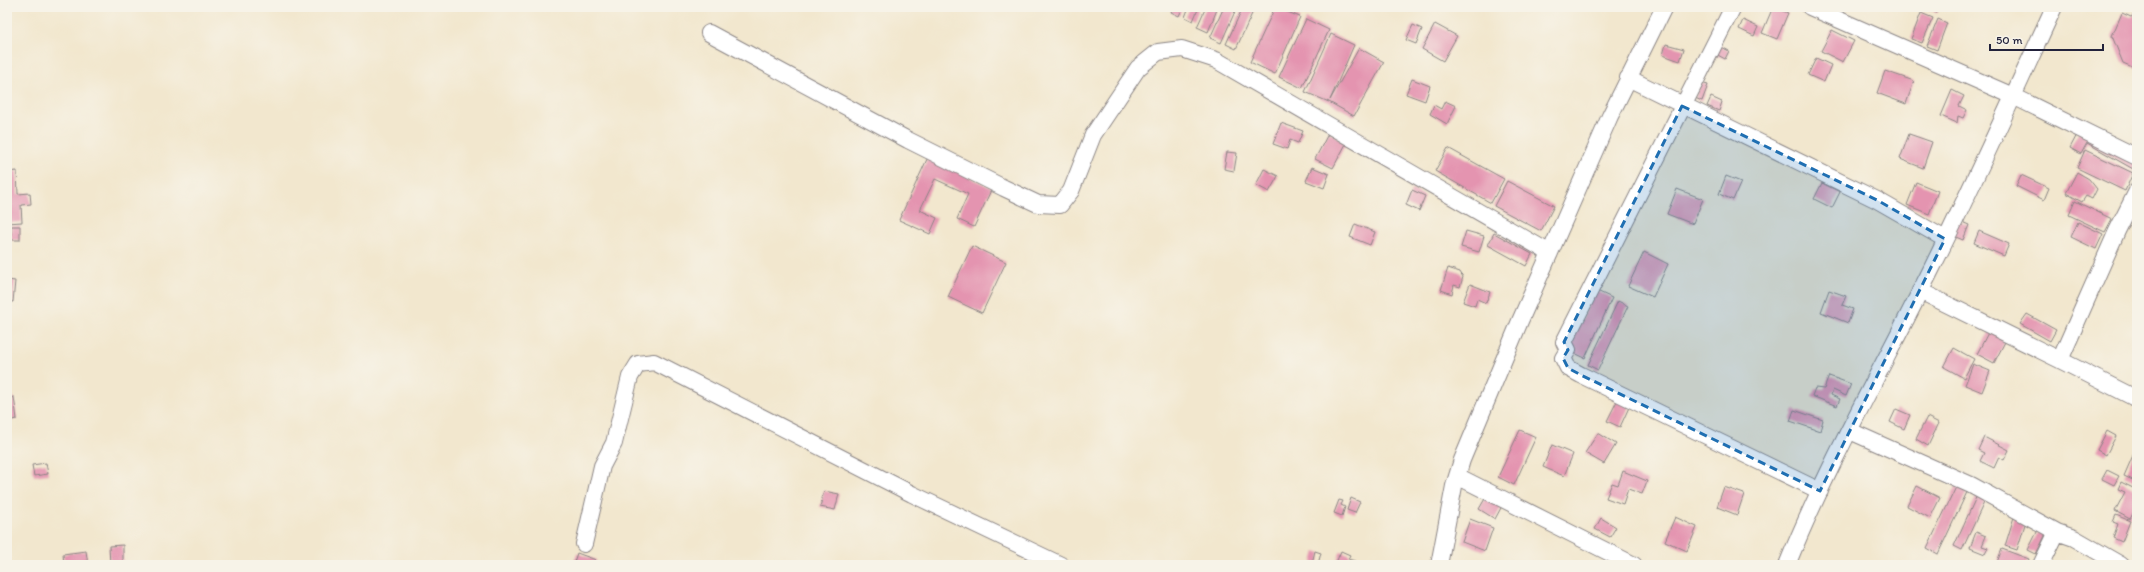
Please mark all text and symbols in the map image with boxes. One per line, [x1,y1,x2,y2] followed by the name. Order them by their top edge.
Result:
[1990,26,2103,52] scale bar
[1996,33,2022,47] text: 50 m

